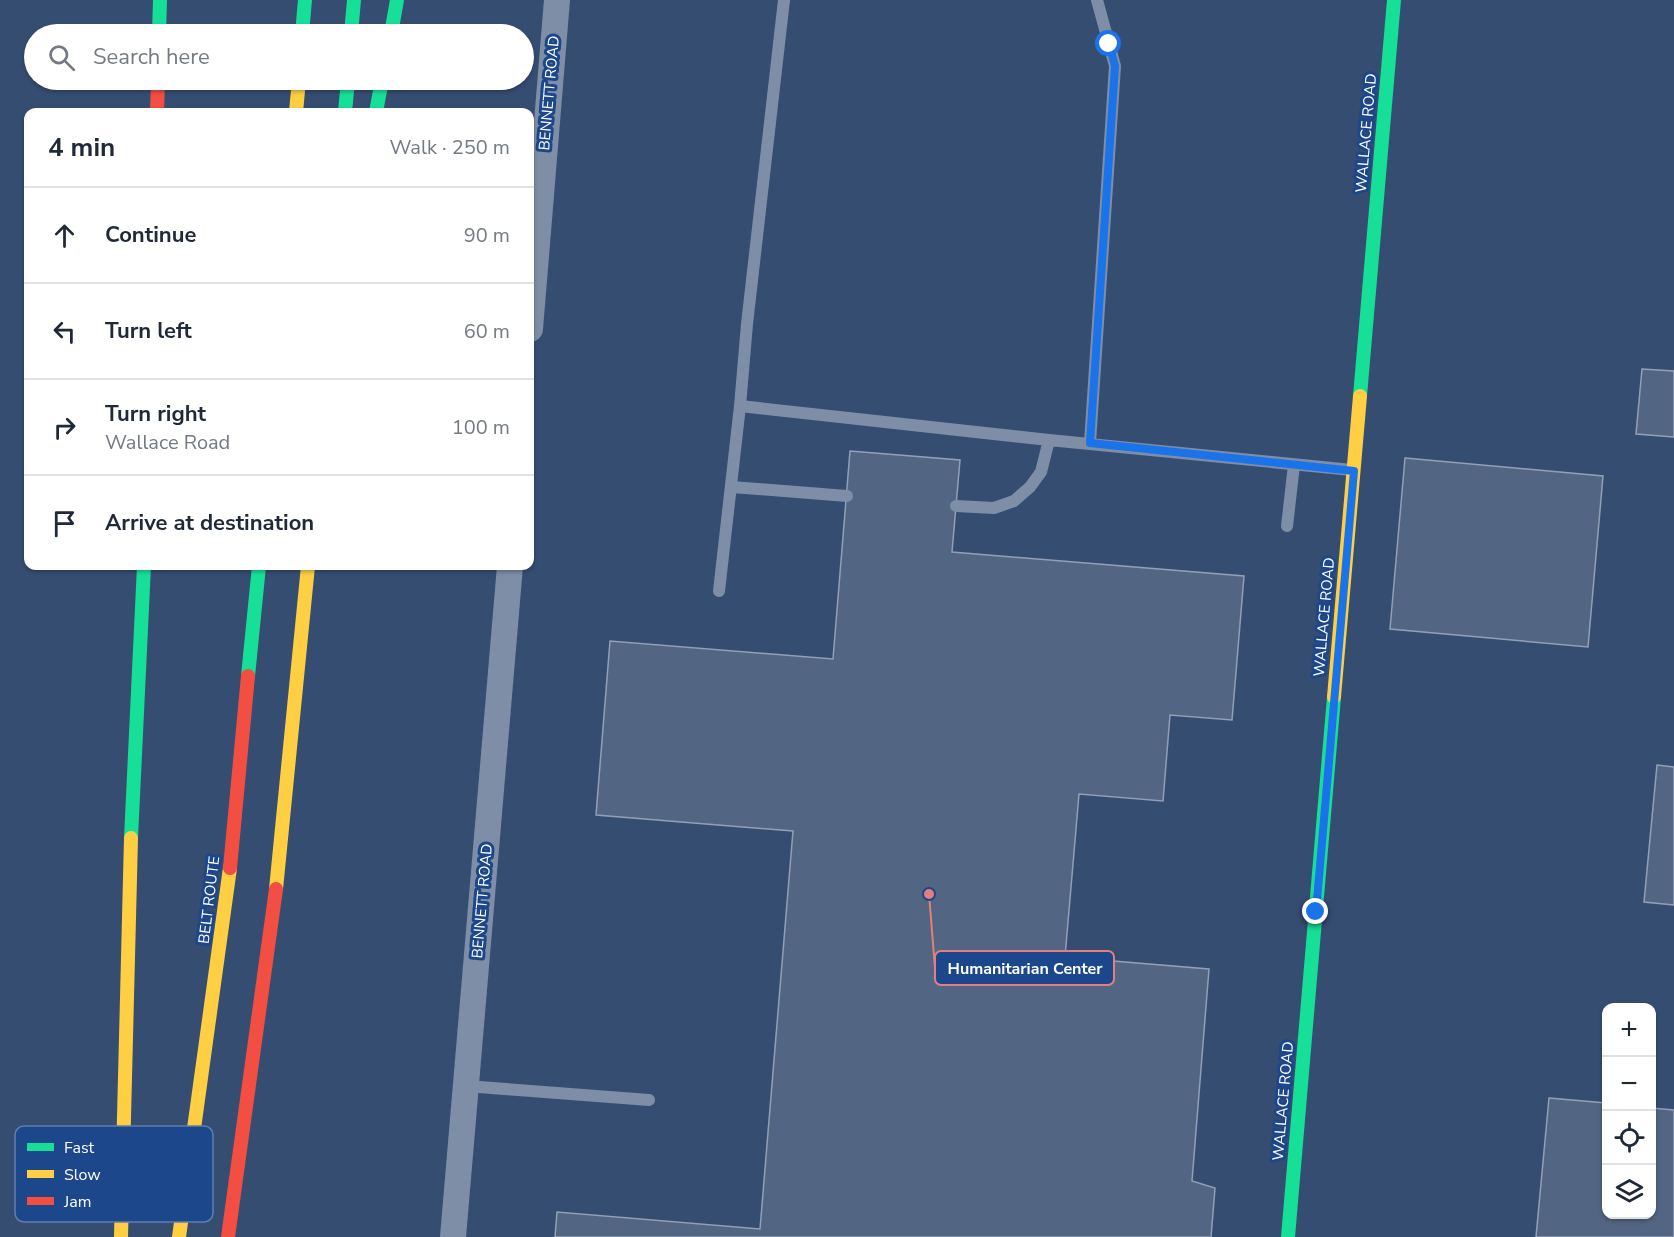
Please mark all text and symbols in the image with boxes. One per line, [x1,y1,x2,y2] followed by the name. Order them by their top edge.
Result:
[24,24,534,90] search box
[1095,30,1121,56] route start
[534,35,564,151] street label: BENNETT ROAD
[45,41,78,74] icon: search
[93,42,210,72] text: Search here
[1351,73,1381,193] street label: WALLACE ROAD
[48,130,115,165] text: 4 min
[390,134,510,161] text: Walk · 250 m
[48,219,81,252] icon: ahead
[105,220,196,250] text: Continue
[464,222,510,249] text: 90 m
[48,315,81,348] icon: left
[105,316,192,346] text: Turn left
[464,318,510,345] text: 60 m
[105,399,206,429] text: Turn right
[48,411,81,444] icon: right
[452,414,510,441] text: 100 m
[105,429,230,456] text: Wallace Road
[48,507,81,540] icon: arrive
[105,508,314,538] text: Arrive at destination
[1309,557,1339,677] street label: WALLACE ROAD
[467,843,497,959] street label: BENNETT ROAD
[194,855,224,945] street label: BELT ROUTE
[1302,898,1328,924] route end
[935,951,1114,985] callout: Humanitarian Center
[948,958,1103,980] text: Humanitarian Center
[1602,1003,1656,1219] map controls
[1602,1003,1656,1057] button: +
[1268,1041,1298,1161] street label: WALLACE ROAD
[1602,1057,1656,1111] button: −
[1602,1111,1656,1165] button: locate
[15,1126,213,1222] legend
[64,1137,95,1159] text: Fast
[64,1164,101,1186] text: Slow
[1602,1165,1656,1219] button: layers
[63,1191,91,1213] text: Jam

